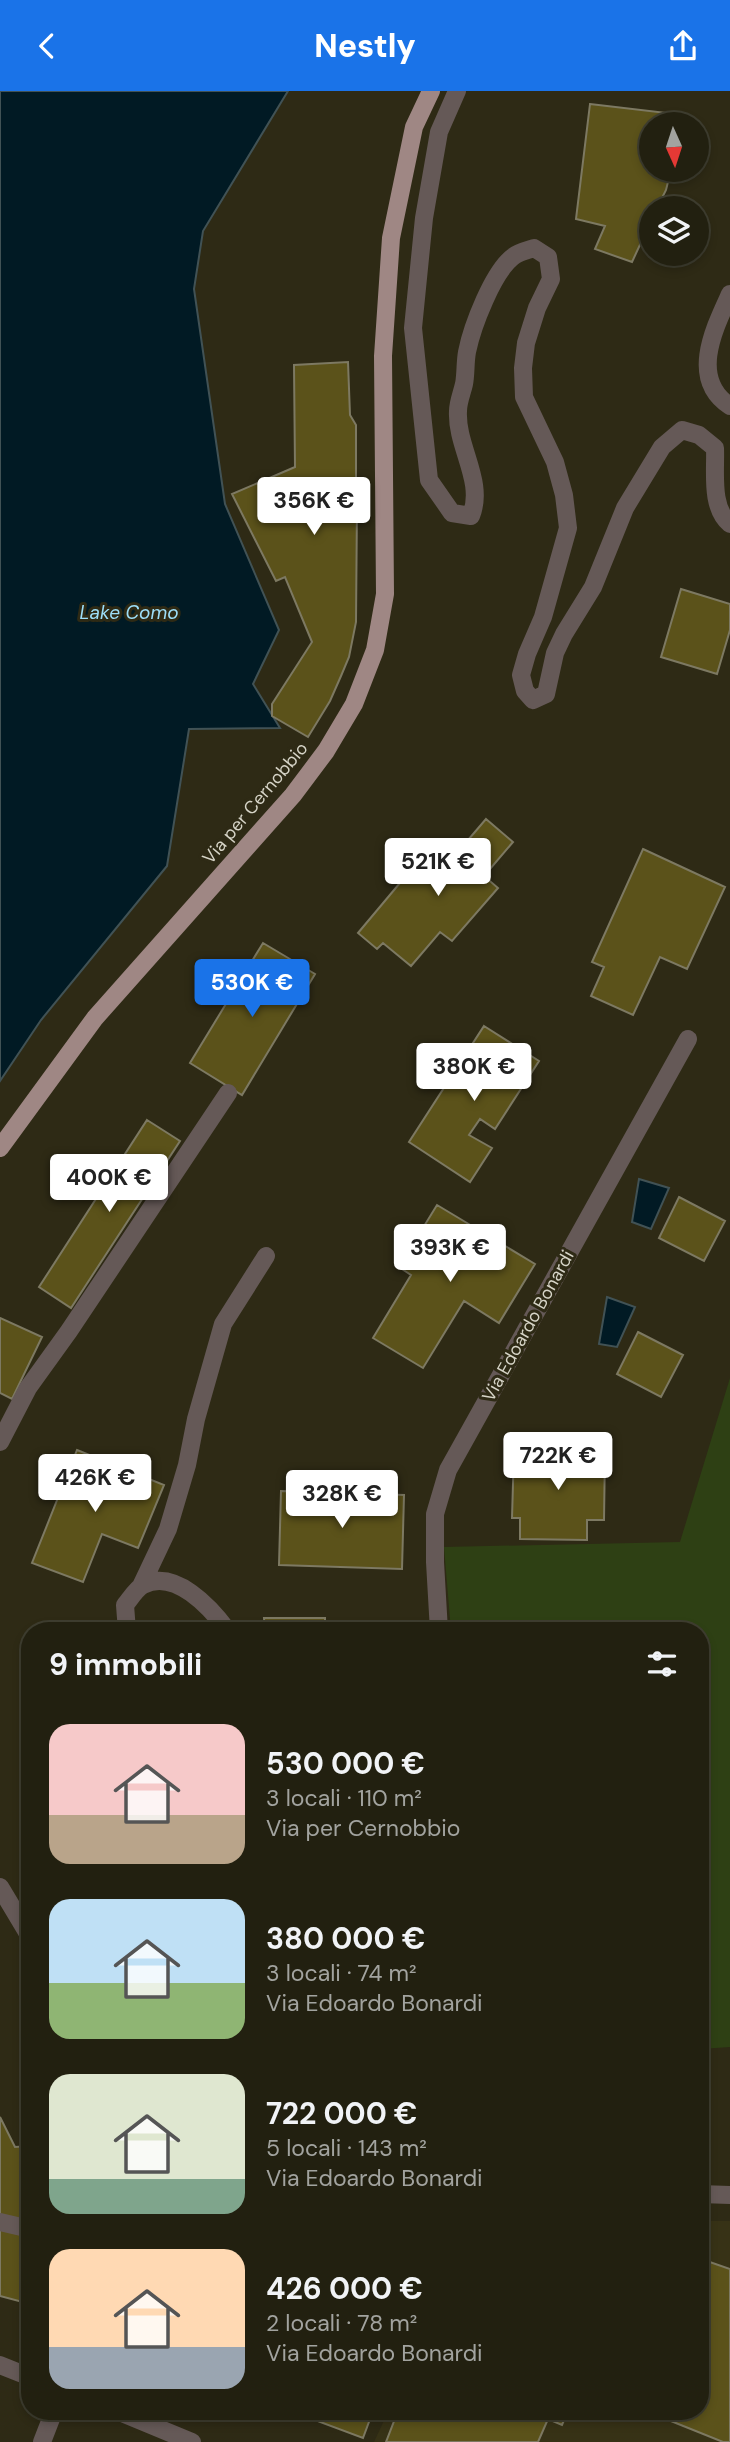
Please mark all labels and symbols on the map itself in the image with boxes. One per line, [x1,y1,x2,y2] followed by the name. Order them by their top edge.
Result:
[639,112,709,182] north arrow
[257,477,371,537] pin: 356K €
[79,600,179,625] water label: Lake Como
[197,737,313,869] street label: Via per Cernobbio
[381,839,495,898] pin: 521K €
[195,960,309,1019] pin: 530K €
[417,1044,531,1103] pin: 380K €
[52,1155,166,1214] pin: 400K €
[393,1225,507,1284] pin: 393K €
[476,1246,580,1406] street label: Via Edoardo Bonardi
[501,1433,615,1492] pin: 722K €
[38,1455,152,1514] pin: 426K €
[285,1471,399,1530] pin: 328K €

